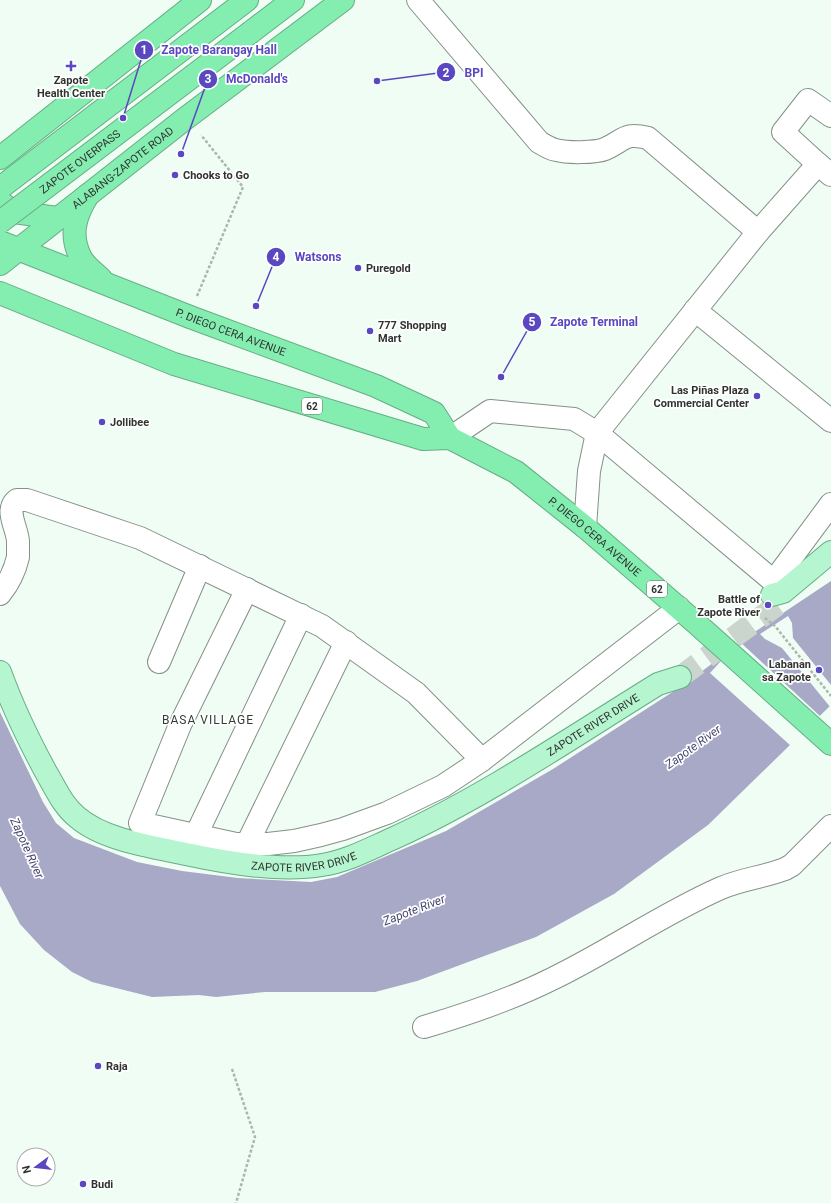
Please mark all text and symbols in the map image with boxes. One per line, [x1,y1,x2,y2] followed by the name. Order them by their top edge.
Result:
[134,38,285,62] callout: Zapote Barangay Hall
[141,43,147,57] text: 1
[161,43,277,57] text: Zapote Barangay Hall
[65,60,77,72] marker: Zapote Health Center
[436,60,491,84] callout: BPI
[443,66,450,80] text: 2
[465,66,483,80] text: BPI
[198,67,296,91] callout: McDonald's
[205,72,212,86] text: 3
[226,72,288,86] text: McDonald's
[37,74,105,100] place label: Zapote Health Center
[69,124,176,211] street label: ALABANG-ZAPOTE ROAD
[37,127,123,196] street label: ZAPOTE OVERPASS
[183,169,249,182] place label: Chooks to Go
[170,170,180,180] marker: Chooks to Go
[266,245,349,269] callout: Watsons
[273,250,280,264] text: 4
[295,250,341,264] text: Watsons
[366,262,411,275] place label: Puregold
[353,263,363,273] marker: Puregold
[174,306,288,359] street label: P. DIEGO CERA AVENUE
[522,310,646,334] callout: Zapote Terminal
[529,315,536,329] text: 5
[550,315,638,329] text: Zapote Terminal
[378,319,447,345] place label: 777 Shopping Mart
[365,326,375,336] marker: 777 Shopping Mart
[654,384,749,410] place label: Las Piñas Plaza Commercial Center
[752,391,762,401] marker: Las Piñas Plaza Commercial Center
[302,398,322,414] road number: 62
[110,416,149,429] place label: Jollibee
[97,417,107,427] marker: Jollibee
[546,494,644,579] street label: P. DIEGO CERA AVENUE
[647,581,667,597] road number: 62
[697,593,760,619] place label: Battle of Zapote River
[763,600,773,610] marker: Battle of Zapote River
[762,658,811,684] place label: Labanan sa Zapote
[814,665,824,675] marker: Labanan sa Zapote
[544,691,642,759] street label: ZAPOTE RIVER DRIVE
[162,713,254,727] district label: BASA VILLAGE
[662,722,724,772] water label: Zapote River
[7,815,47,882] water label: Zapote River
[251,849,359,874] street label: ZAPOTE RIVER DRIVE
[380,891,448,929] water label: Zapote River
[106,1060,128,1073] place label: Raja
[93,1061,103,1071] marker: Raja
[16,1147,56,1187] north arrow
[19,1164,34,1175] text: N
[91,1178,113,1191] place label: Budi
[78,1179,88,1189] marker: Budi

